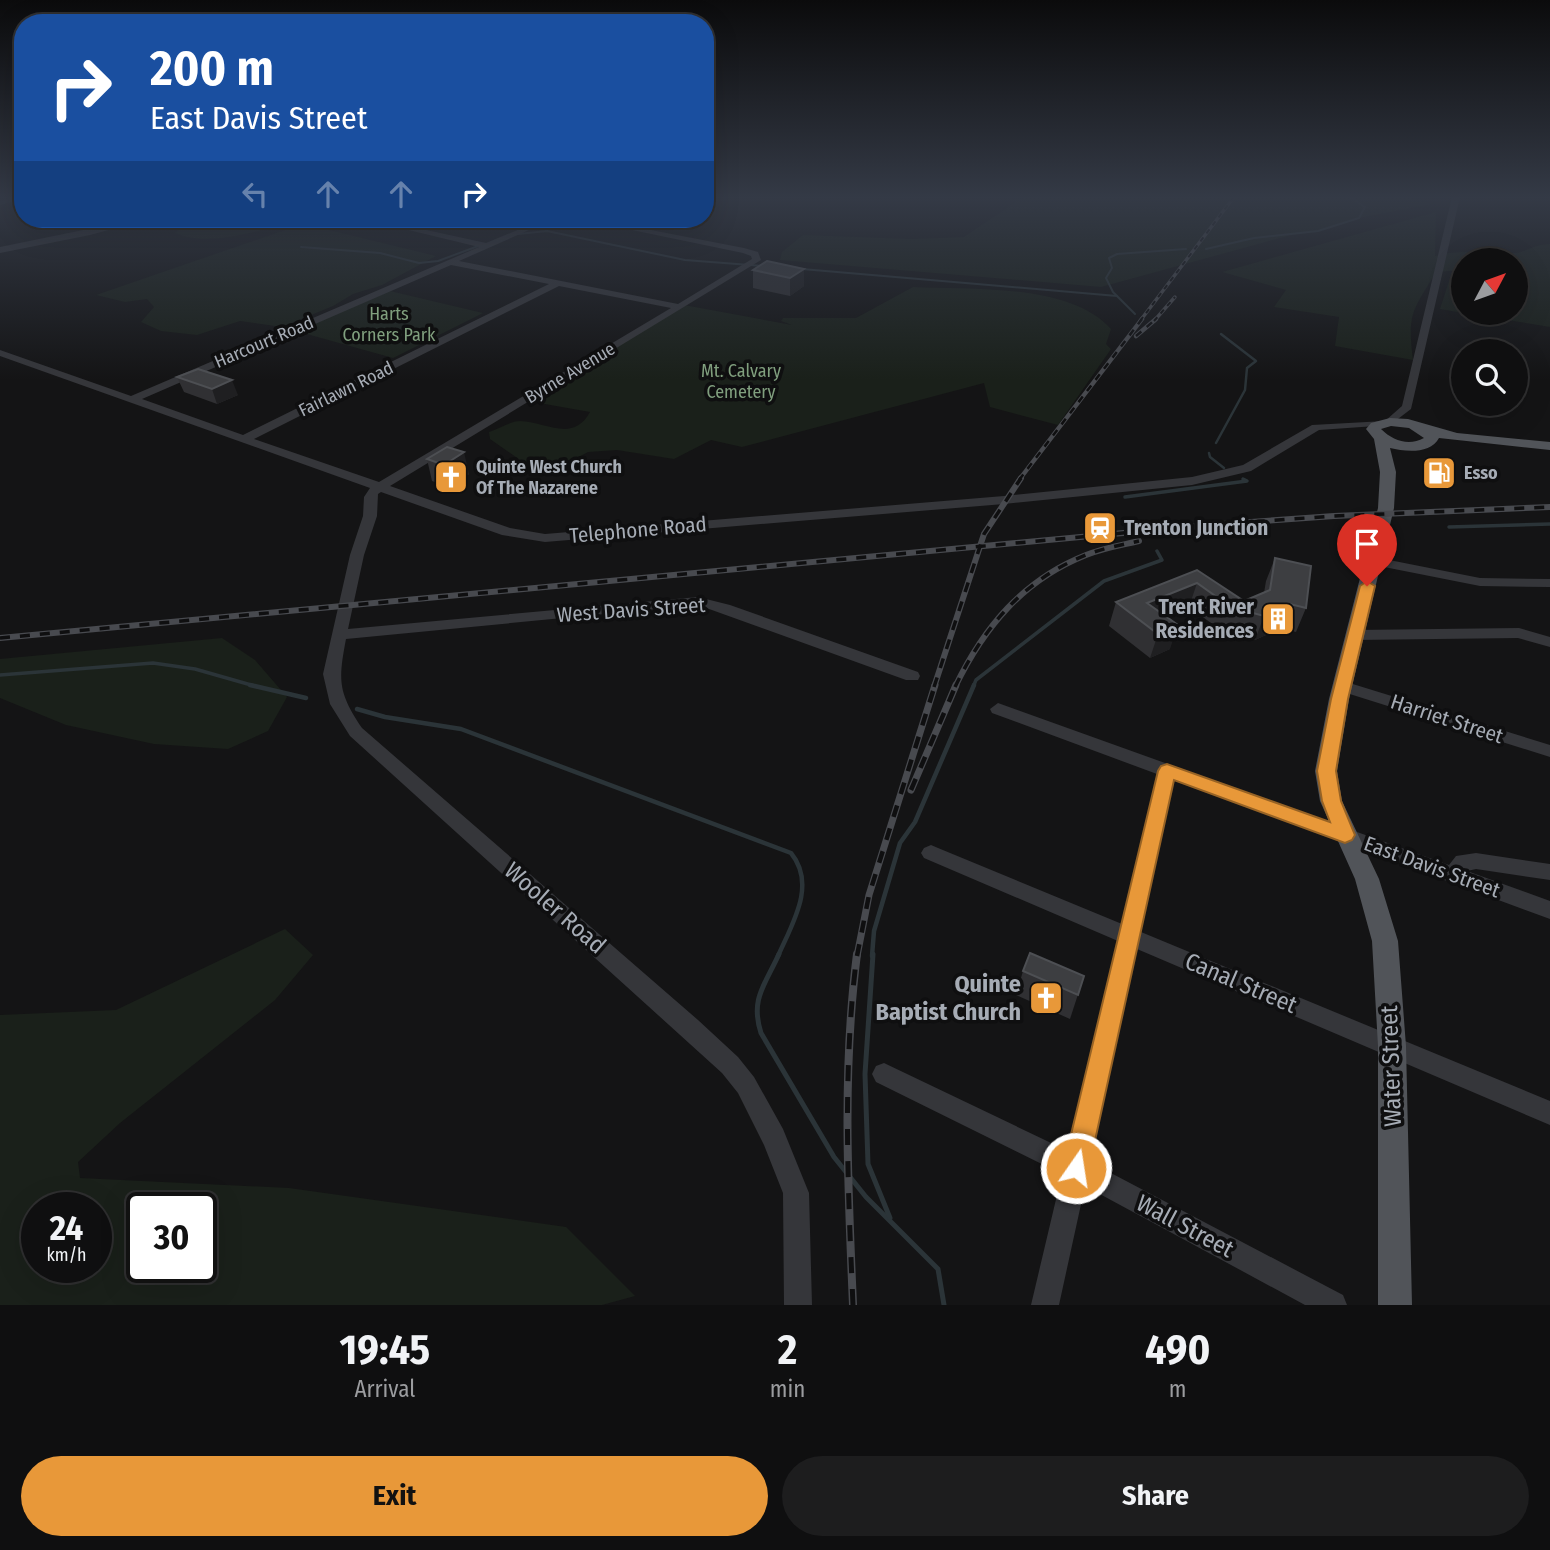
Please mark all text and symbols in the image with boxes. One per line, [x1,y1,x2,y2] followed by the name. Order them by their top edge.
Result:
[150,39,274,98] text: 200 m
[35,42,126,133] icon: right
[150,99,367,137] text: East Davis Street
[236,175,274,213] icon: left
[309,175,347,213] icon: ahead
[382,175,420,213] icon: ahead
[455,175,493,213] icon: right
[1451,248,1528,326] north arrow
[1451,248,1528,416] map controls
[343,303,436,346] park label: Harts Corners Park
[211,311,317,373] street label: Harcourt Road
[521,338,619,408] street label: Byrne Avenue
[1451,339,1528,416] button: search
[295,357,397,421] street label: Fairlawn Road
[701,360,781,403] park label: Mt. Calvary Cemetery
[1420,454,1458,492] fuel station icon: Esso
[476,456,622,499] place label: Quinte West Church Of The Nazarene
[432,458,470,496] church icon: Quinte West Church Of The Nazarene
[1464,462,1498,484] place label: Esso
[1081,509,1119,547] station icon: Trenton Junction
[568,511,708,549] street label: Telephone Road
[1337,514,1397,586] pin
[1124,515,1268,541] place label: Trenton Junction
[1348,525,1386,563] icon: arrive
[556,592,706,628] street label: West Davis Street
[1156,594,1254,644] place label: Trent River Residences
[1259,600,1297,638] building icon: Trent River Residences
[1387,689,1507,749] street label: Harriet Street
[1361,830,1504,904] street label: East Davis Street
[499,856,611,960] street label: Wooler Road
[1181,947,1301,1019] street label: Canal Street
[875,970,1021,1026] place label: Quinte Baptist Church
[1027,979,1065,1017] church icon: Quinte Baptist Church
[1375,1005,1407,1127] street label: Water Street
[1039,1131,1113,1205] position arrow
[1132,1189,1239,1263] street label: Wall Street
[126,1192,217,1283] speed limit sign: 30
[50,1207,83,1249] text: 24
[46,1244,87,1266] text: km/h
[340,1325,430,1375] text: 19:45
[778,1325,797,1375] text: 2
[1145,1325,1210,1375] text: 490
[354,1375,415,1403] text: Arrival
[770,1375,805,1403] text: min
[1169,1375,1187,1403] text: m
[21,1456,768,1536] button: Exit
[782,1456,1529,1536] button: Share

